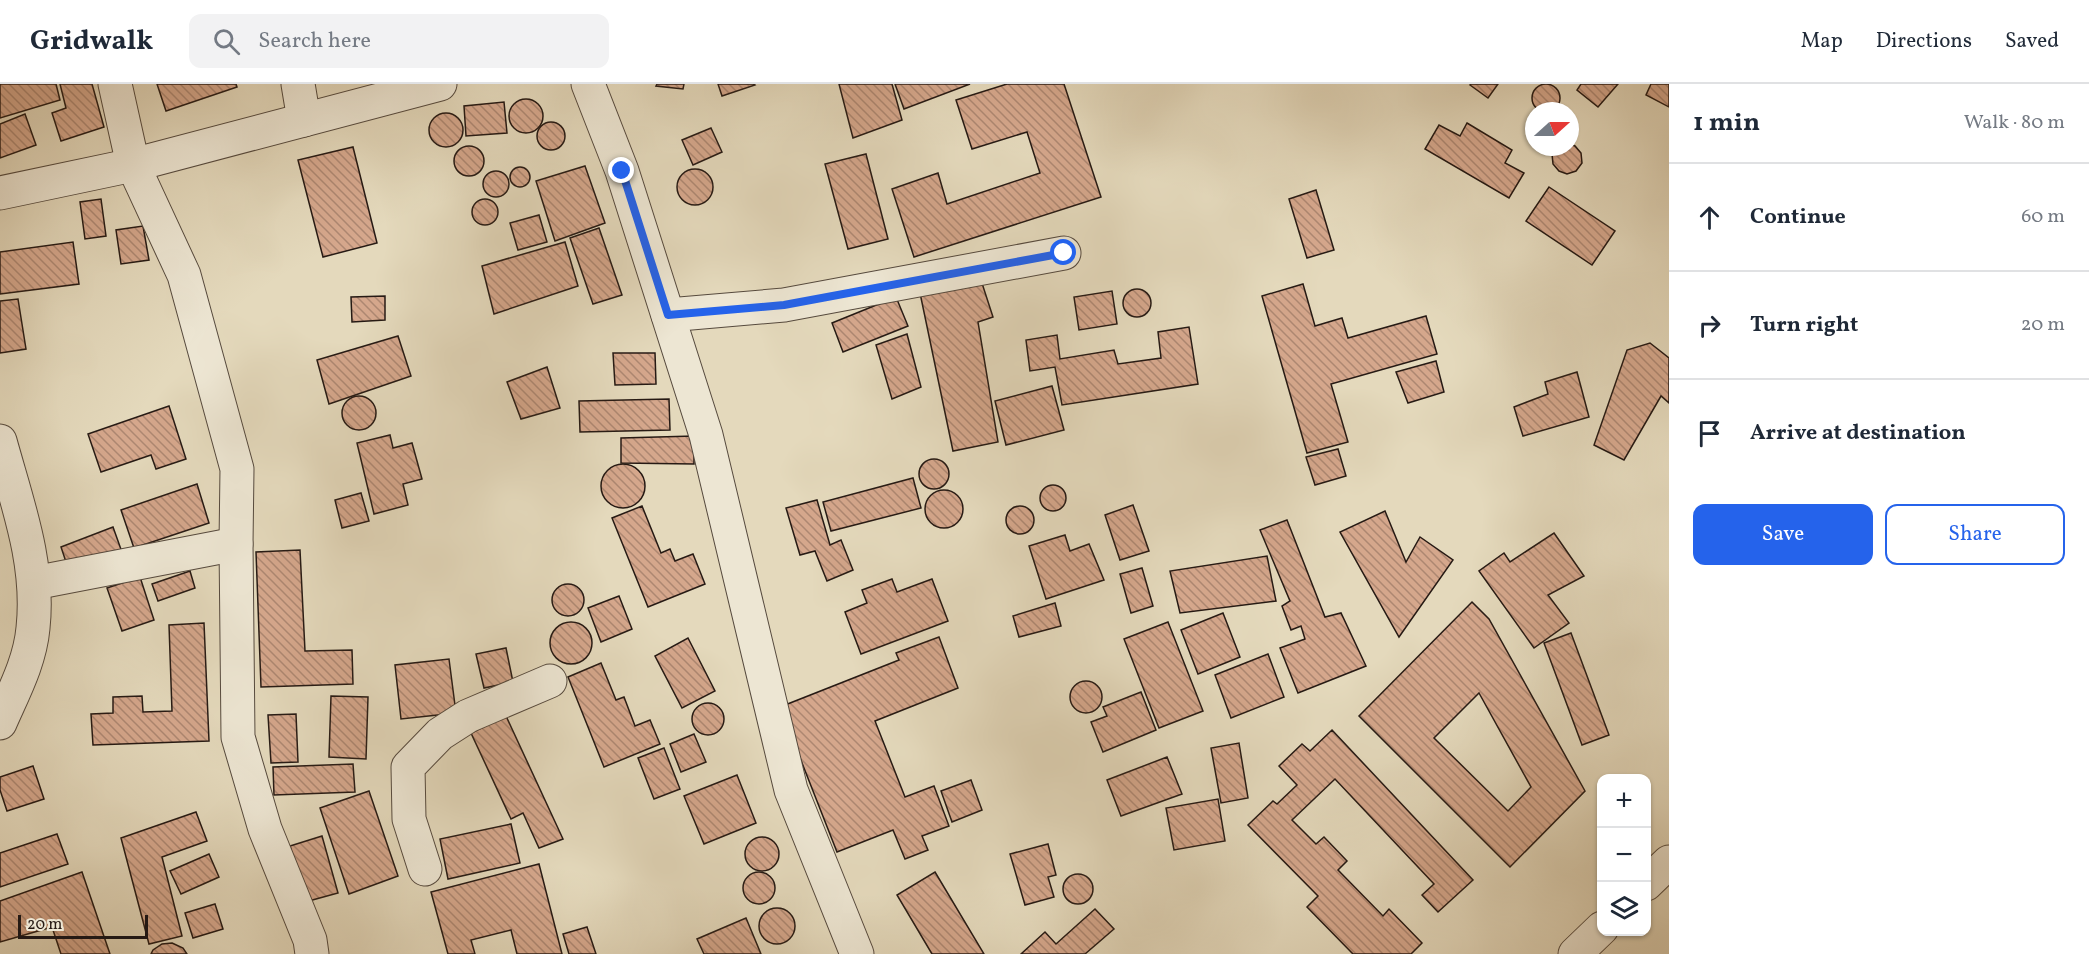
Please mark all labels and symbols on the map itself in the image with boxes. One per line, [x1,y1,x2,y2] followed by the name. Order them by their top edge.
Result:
[1525,102,1579,156] north arrow
[608,157,634,183] route end
[1050,239,1076,265] route start
[18,912,148,940] scale bar

